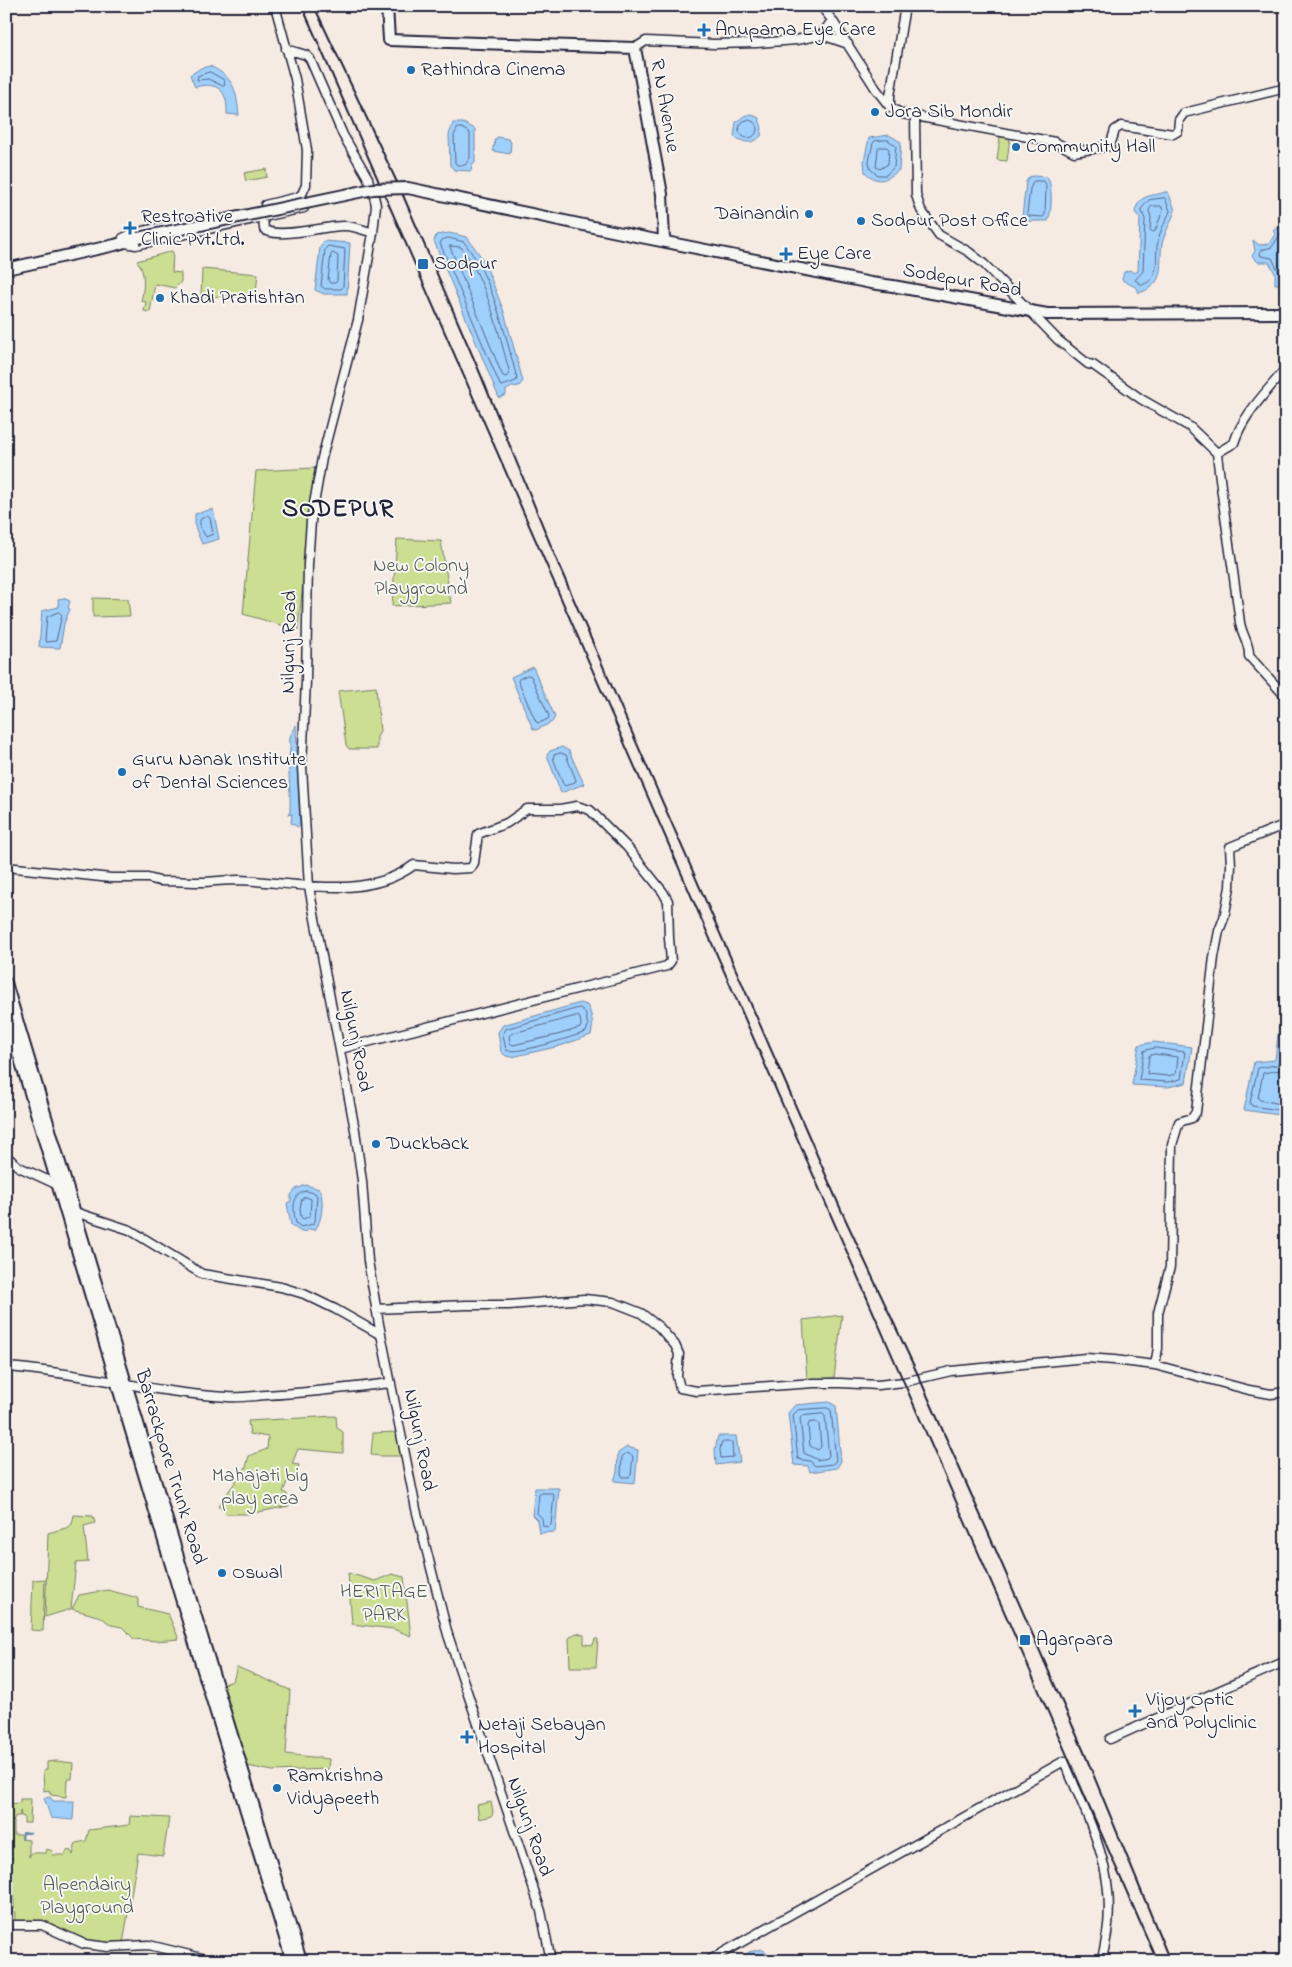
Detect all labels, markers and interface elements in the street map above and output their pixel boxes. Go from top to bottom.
place label: Anupama Eye Care [715,16,876,45]
marker: Anupama Eye Care [697,23,711,37]
place label: Rathindra Cinema [421,56,566,85]
street label: R N Avenue [642,57,686,155]
marker: Rathindra Cinema [405,64,417,76]
place label: Jora Sib Mondir [885,98,1013,127]
marker: Jora Sib Mondir [869,106,881,118]
place label: Community Hall [1026,133,1155,162]
marker: Community Hall [1010,141,1022,153]
place label: Dainandin [714,200,799,229]
place label: Restroative Clinic Pvt.Ltd. [141,203,245,255]
place label: Sodpur Post Office [871,207,1028,236]
marker: Dainandin [803,208,815,220]
marker: Sodpur Post Office [855,215,867,227]
marker: Restroative Clinic Pvt.Ltd. [123,221,137,235]
place label: Eye Care [797,240,871,269]
marker: Eye Care [779,247,793,261]
place label: Sodpur [434,250,498,279]
street label: Sodepur Road [900,256,1024,306]
marker: Sodpur [416,257,430,271]
place label: Khadi Pratishtan [170,284,305,313]
marker: Khadi Pratishtan [154,292,166,304]
district label: SODEPUR [282,492,394,528]
park label: New Colony Playground [373,552,469,605]
street label: Nilgunj Road [275,590,306,694]
place label: Guru Nanak Institute of Dental Sciences [132,746,306,798]
marker: Guru Nanak Institute of Dental Sciences [116,766,128,778]
street label: Nilgunj Road [330,988,379,1095]
place label: Duckback [385,1130,469,1159]
marker: Duckback [370,1138,382,1150]
street label: Barrackpore Trunk Road [126,1365,213,1568]
street label: Nilgunj Road [394,1387,443,1494]
park label: Mahajati big play area [212,1462,308,1514]
place label: Oswal [232,1559,283,1588]
marker: Oswal [216,1567,228,1579]
park label: HERITAGE PARK [340,1578,428,1630]
place label: Agarpara [1036,1626,1113,1656]
marker: Agarpara [1018,1633,1032,1647]
place label: Vijoy Optic and Polyclinic [1145,1686,1256,1738]
marker: Vijoy Optic and Polyclinic [1128,1704,1142,1718]
place label: Netaji Sebayan Hospital [478,1711,606,1763]
marker: Netaji Sebayan Hospital [460,1730,474,1744]
place label: Ramkrishna Vidyapeeth [286,1762,383,1814]
street label: Nilgunj Road [498,1773,560,1881]
marker: Ramkrishna Vidyapeeth [271,1782,283,1794]
park label: Alpendairy Playground [40,1871,134,1924]

